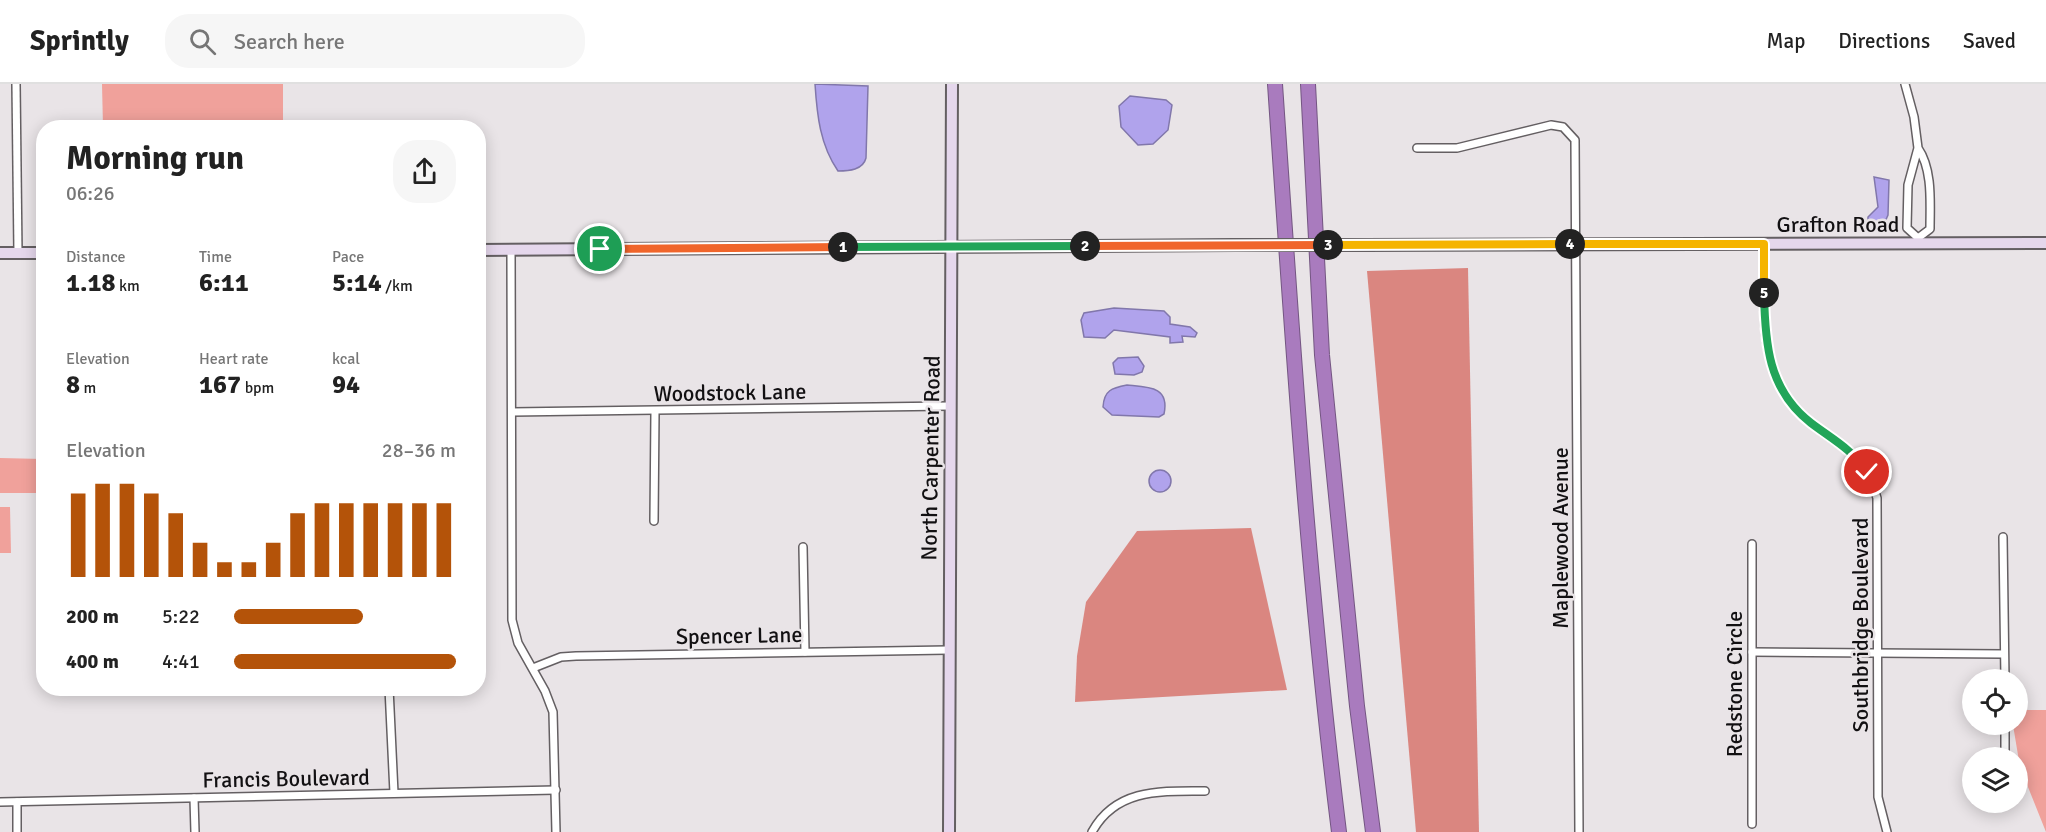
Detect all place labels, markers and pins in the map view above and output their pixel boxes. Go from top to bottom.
pin [574,223,625,274]
pin: 4 [1555,229,1585,259]
pin: 3 [1313,230,1343,260]
pin: 2 [1070,231,1100,261]
pin: 1 [828,232,858,262]
pin: 5 [1749,278,1779,308]
pin [1841,446,1892,497]

